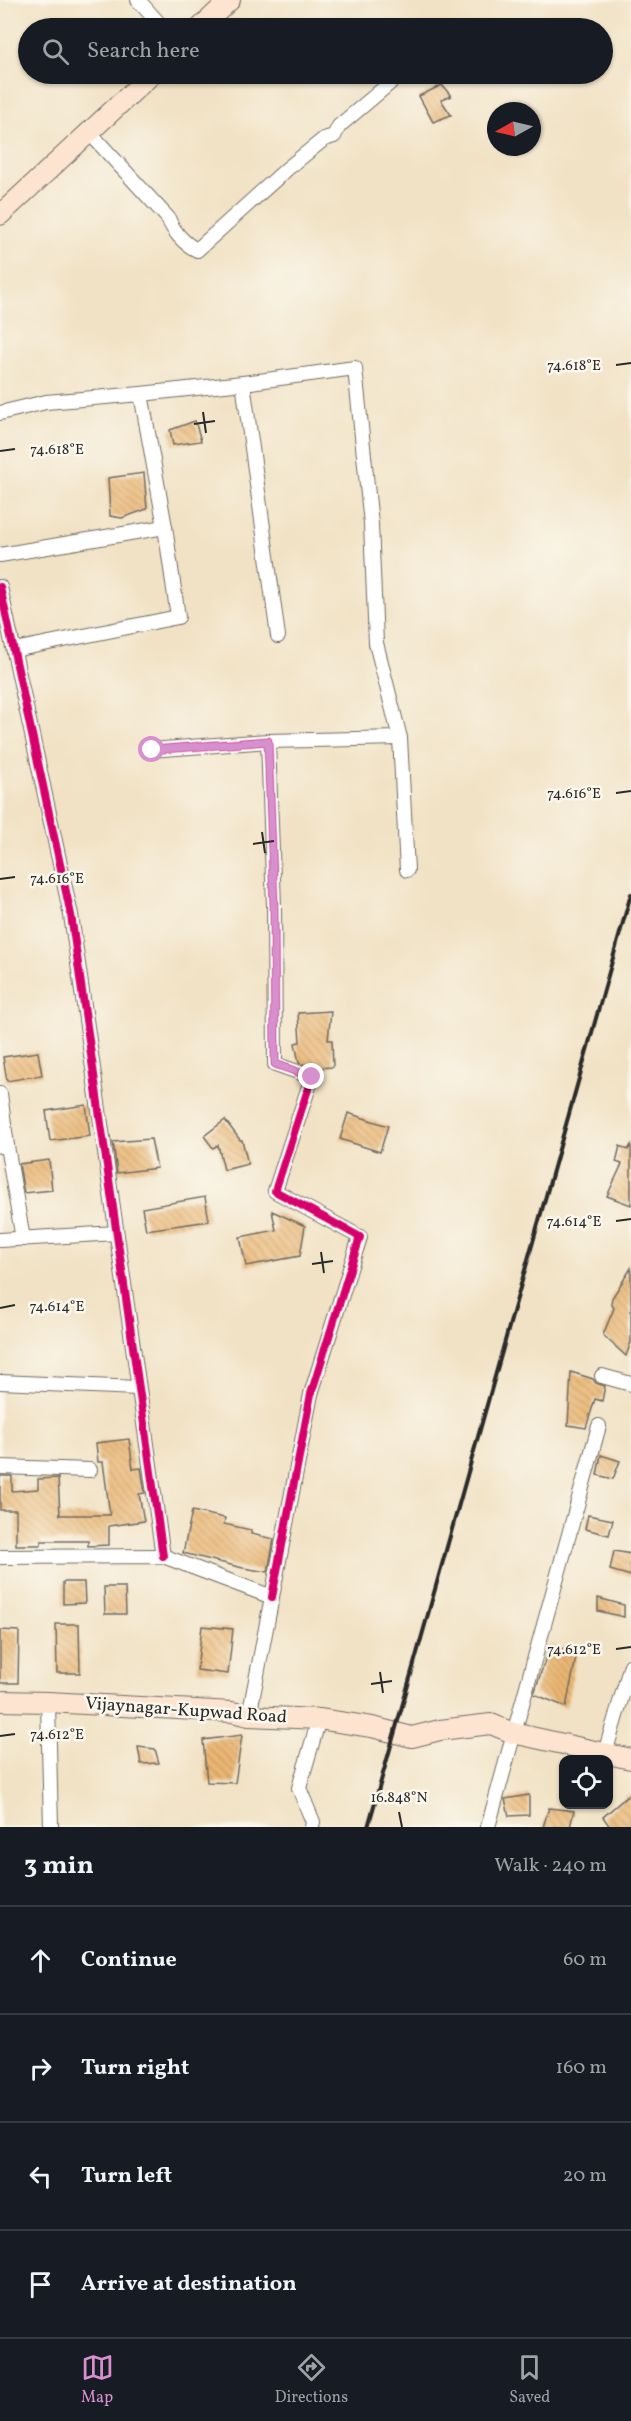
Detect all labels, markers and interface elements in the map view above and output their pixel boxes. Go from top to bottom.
search box [18,18,613,84]
icon: search [39,35,72,68]
text: Search here [87,36,200,67]
north arrow [487,102,541,156]
text: 74.618°E [547,356,601,377]
text: 74.618°E [30,440,84,461]
route start [138,736,164,762]
text: 74.616°E [547,784,601,805]
text: 74.616°E [30,869,84,890]
route end [298,1063,324,1089]
text: 74.614°E [547,1212,601,1233]
text: 74.614°E [30,1297,84,1318]
text: 74.612°E [547,1640,601,1661]
street label: Vijaynagar-Kupwad Road [84,1691,288,1731]
text: 74.612°E [30,1725,84,1746]
map controls [559,1755,613,1809]
button: locate [559,1755,613,1809]
text: 16.848°N [370,1788,428,1809]
text: 3 min [24,1848,94,1884]
text: Walk · 240 m [494,1852,607,1880]
icon: ahead [24,1944,57,1977]
text: Continue [81,1945,177,1976]
text: 60 m [563,1946,607,1974]
icon: right [24,2052,57,2085]
text: Turn right [81,2053,189,2084]
text: 160 m [555,2054,607,2082]
icon: left [24,2160,57,2193]
text: Turn left [81,2161,172,2192]
text: 20 m [563,2162,607,2190]
icon: arrive [24,2268,57,2301]
text: Arrive at destination [81,2269,297,2300]
tab: Map [81,2351,114,2409]
tab: Directions [275,2351,348,2409]
tab: Saved [509,2351,550,2409]

